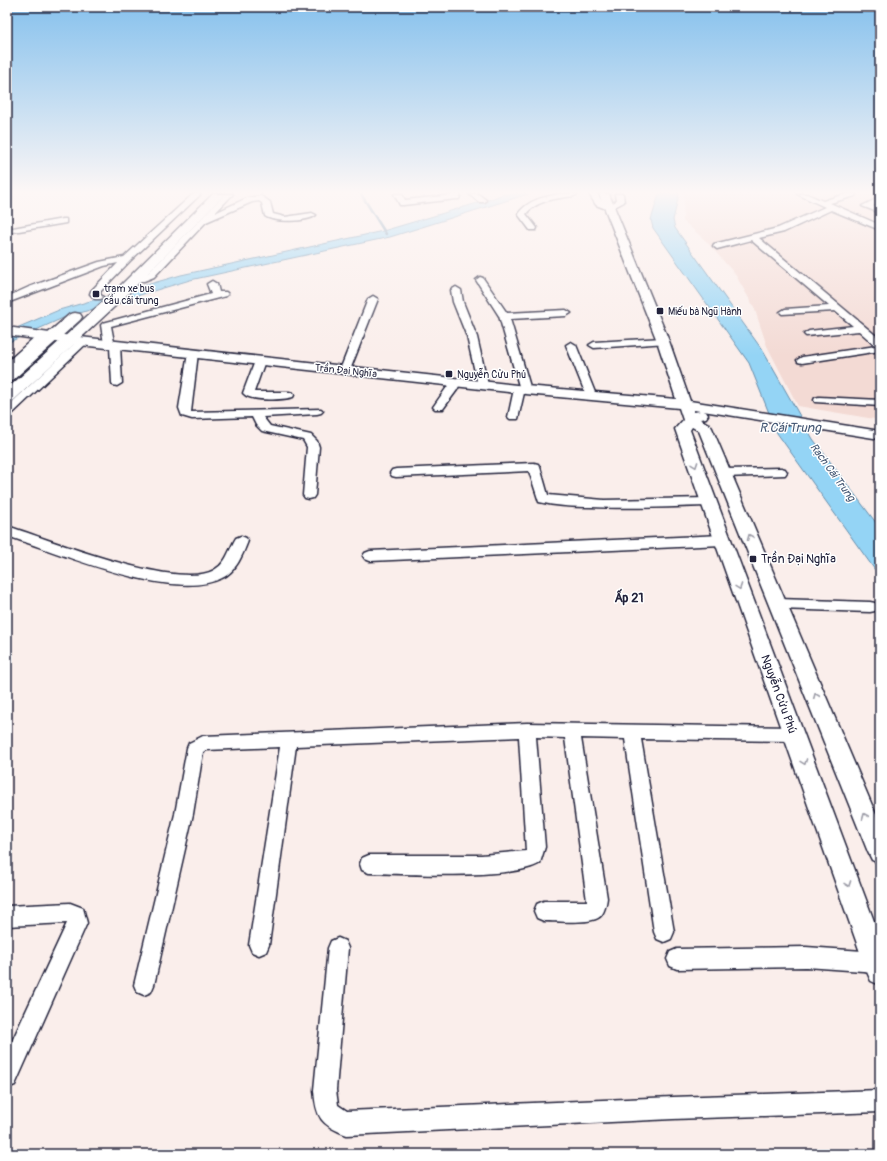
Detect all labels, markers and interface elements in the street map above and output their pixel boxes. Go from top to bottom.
place label: trạm xe bus cầu cái trung [103,283,158,307]
marker: trạm xe bus cầu cái trung [91,289,101,299]
place label: Miếu bà Ngũ Hành [668,305,742,318]
marker: Miếu bà Ngũ Hành [655,306,665,316]
street label: Trần Đại Nghĩa [314,360,378,380]
place label: Nguyễn Cửu Phú [457,367,526,381]
marker: Nguyễn Cửu Phú [444,369,454,379]
water label: R.Cái Trung [759,420,822,436]
water label: Rạch Cái Trung [807,441,859,505]
one-way arrow [690,462,699,469]
one-way arrow [747,533,755,541]
place label: Trần Đại Nghĩa [761,550,836,567]
marker: Trần Đại Nghĩa [748,554,758,564]
one-way arrow [735,584,743,591]
district label: Ấp 21 [614,588,644,606]
street label: Nguyễn Cửu Phú [757,652,801,736]
one-way arrow [812,692,820,699]
one-way arrow [799,758,807,765]
one-way arrow [862,812,870,820]
one-way arrow [844,881,852,888]

